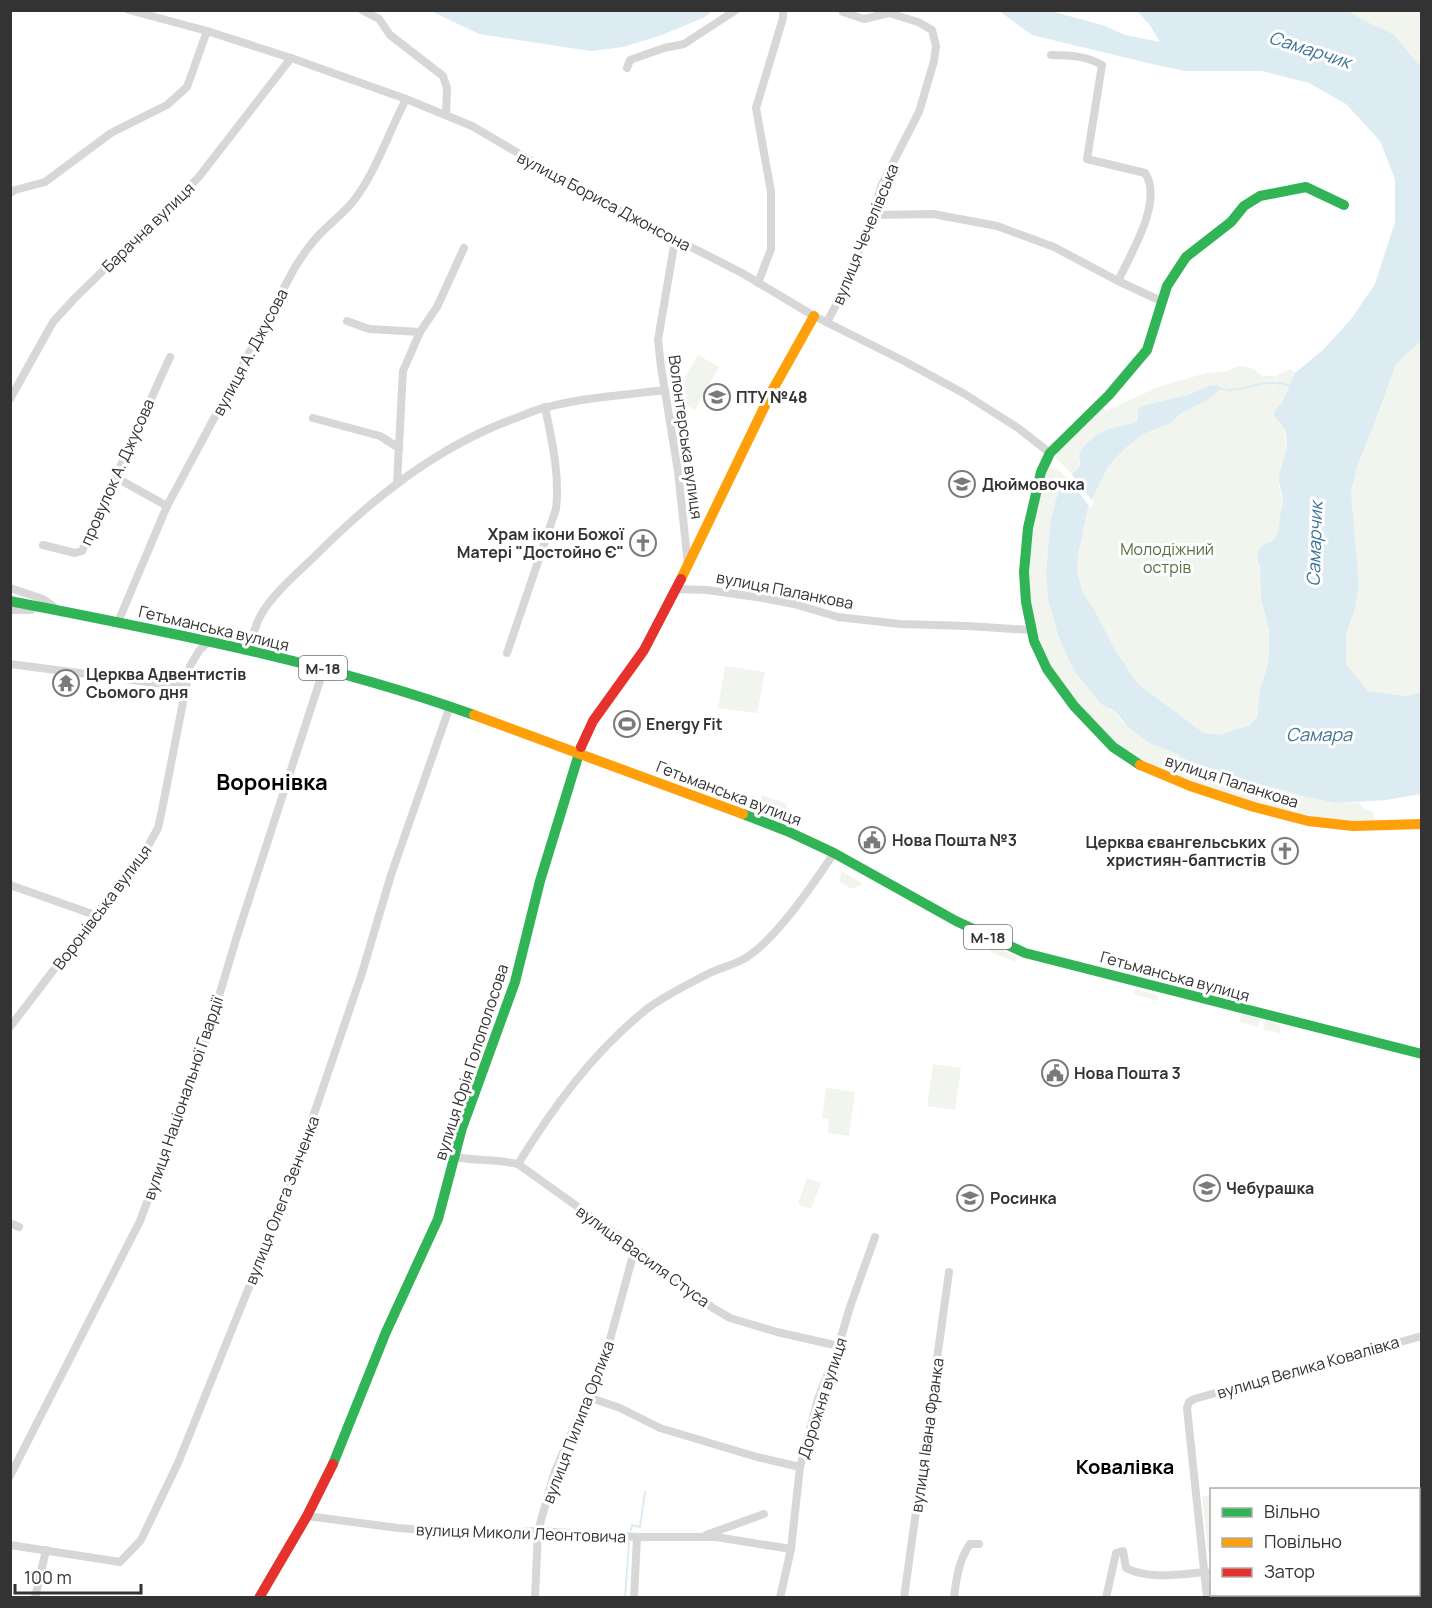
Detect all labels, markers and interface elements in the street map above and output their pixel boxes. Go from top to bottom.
water label: Самарчик [1266,24,1357,74]
street label: вулиця Бориса Джонсона [513,146,695,256]
street label: вулиця Чечелівська [827,160,903,308]
street label: Барачна вулиця [97,177,199,277]
street label: вулиця А. Джусова [207,285,293,419]
street label: Волонтерська вулиця [664,354,708,520]
school or university icon: ПТУ №48 [702,382,732,412]
place label: ПТУ №48 [736,386,808,408]
street label: провулок А. Джусова [75,395,159,549]
school or university icon: Дюймовочка [947,469,977,499]
place label: Дюймовочка [982,473,1085,495]
water label: Самарчик [1301,498,1328,587]
place label: Храм ікони Божої Матері "Достойно Є" [457,523,625,563]
church icon: Храм ікони Божої Матері "Достойно Є" [628,528,658,558]
park label: Молодіжний острів [1120,538,1214,578]
street label: вулиця Паланкова [715,566,855,614]
street label: Гетьманська вулиця [137,600,291,656]
road number: М-18 [299,656,347,680]
place label: Церква Адвентистів Сьомого дня [86,663,246,703]
temple icon: Церква Адвентистів Сьомого дня [51,668,81,698]
sports icon: Energy Fit [612,709,642,739]
place label: Energy Fit [646,713,723,735]
water label: Самара [1286,722,1353,746]
street label: вулиця Паланкова [1162,749,1302,813]
street label: Гетьманська вулиця [653,755,805,831]
district label: Воронівка [216,767,328,797]
public building icon: Нова Пошта №3 [857,825,887,855]
place label: Нова Пошта №3 [892,829,1017,851]
place label: Церква євангельських християн-баптистів [1086,831,1266,871]
church icon: Церква євангельських християн-баптистів [1270,836,1300,866]
street label: Воронівська вулиця [48,840,156,974]
road number: М-18 [964,925,1012,949]
street label: Гетьманська вулиця [1098,945,1252,1007]
street label: вулиця Юрія Голополосова [429,961,513,1163]
street label: вулиця Національної Гвардії [138,992,229,1203]
public building icon: Нова Пошта 3 [1040,1058,1070,1088]
place label: Нова Пошта 3 [1074,1062,1181,1084]
street label: вулиця Олега Зенченка [240,1113,324,1287]
school or university icon: Чебурашка [1192,1173,1222,1203]
place label: Чебурашка [1226,1177,1314,1199]
school or university icon: Росинка [955,1183,985,1213]
place label: Росинка [990,1187,1057,1209]
street label: вулиця Василя Стуса [572,1200,714,1312]
street label: вулиця Велика Ковалівка [1214,1330,1402,1404]
street label: Дорожня вулиця [792,1334,852,1462]
street label: вулиця Пилипа Орлика [537,1337,619,1507]
street label: вулиця Івана Франка [905,1356,949,1514]
district label: Ковалівка [1076,1453,1174,1480]
legend [1210,1488,1420,1596]
text: Вільно [1264,1499,1320,1523]
street label: вулиця Миколи Леонтовича [416,1518,626,1548]
text: Повільно [1264,1529,1342,1553]
scale bar [15,1557,141,1595]
text: Затор [1264,1559,1315,1583]
text: 100 m [24,1565,72,1589]

